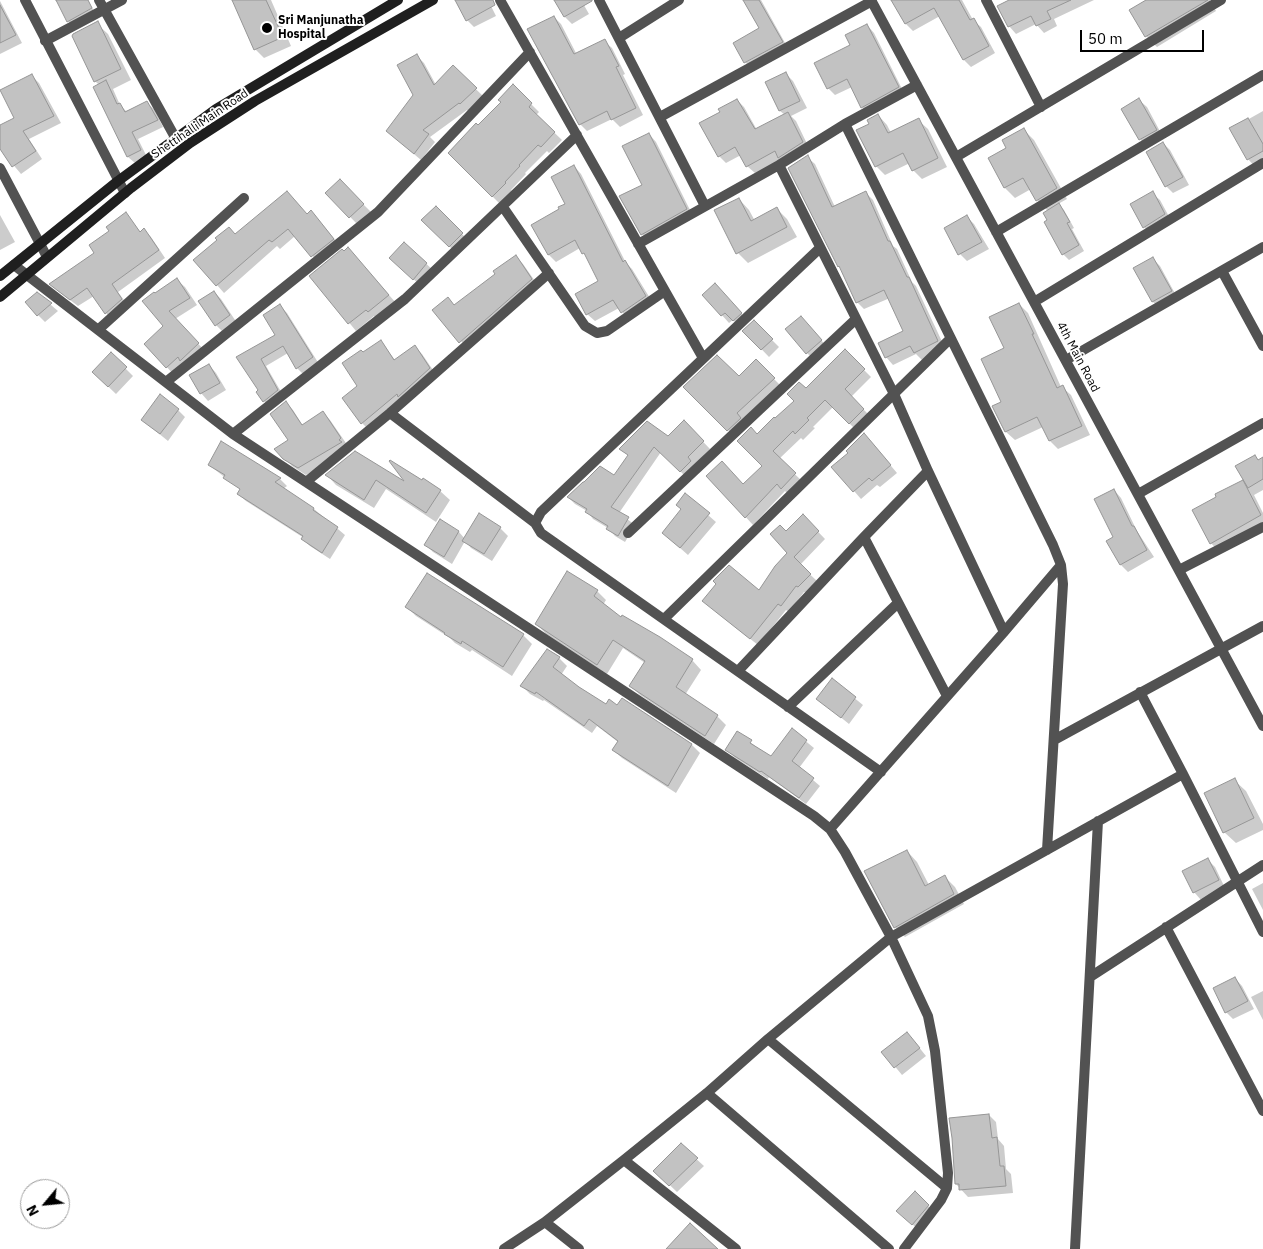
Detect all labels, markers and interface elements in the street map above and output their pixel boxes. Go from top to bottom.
place label: Sri Manjunatha Hospital [278,14,363,42]
scale bar [1083,20,1207,52]
marker: Sri Manjunatha Hospital [260,21,274,35]
text: 50 m [1088,29,1123,48]
street label: Shettihalli Main Road [149,86,251,162]
street label: 4th Main Road [1053,319,1103,395]
north arrow [20,1179,70,1229]
text: N [22,1202,43,1219]

